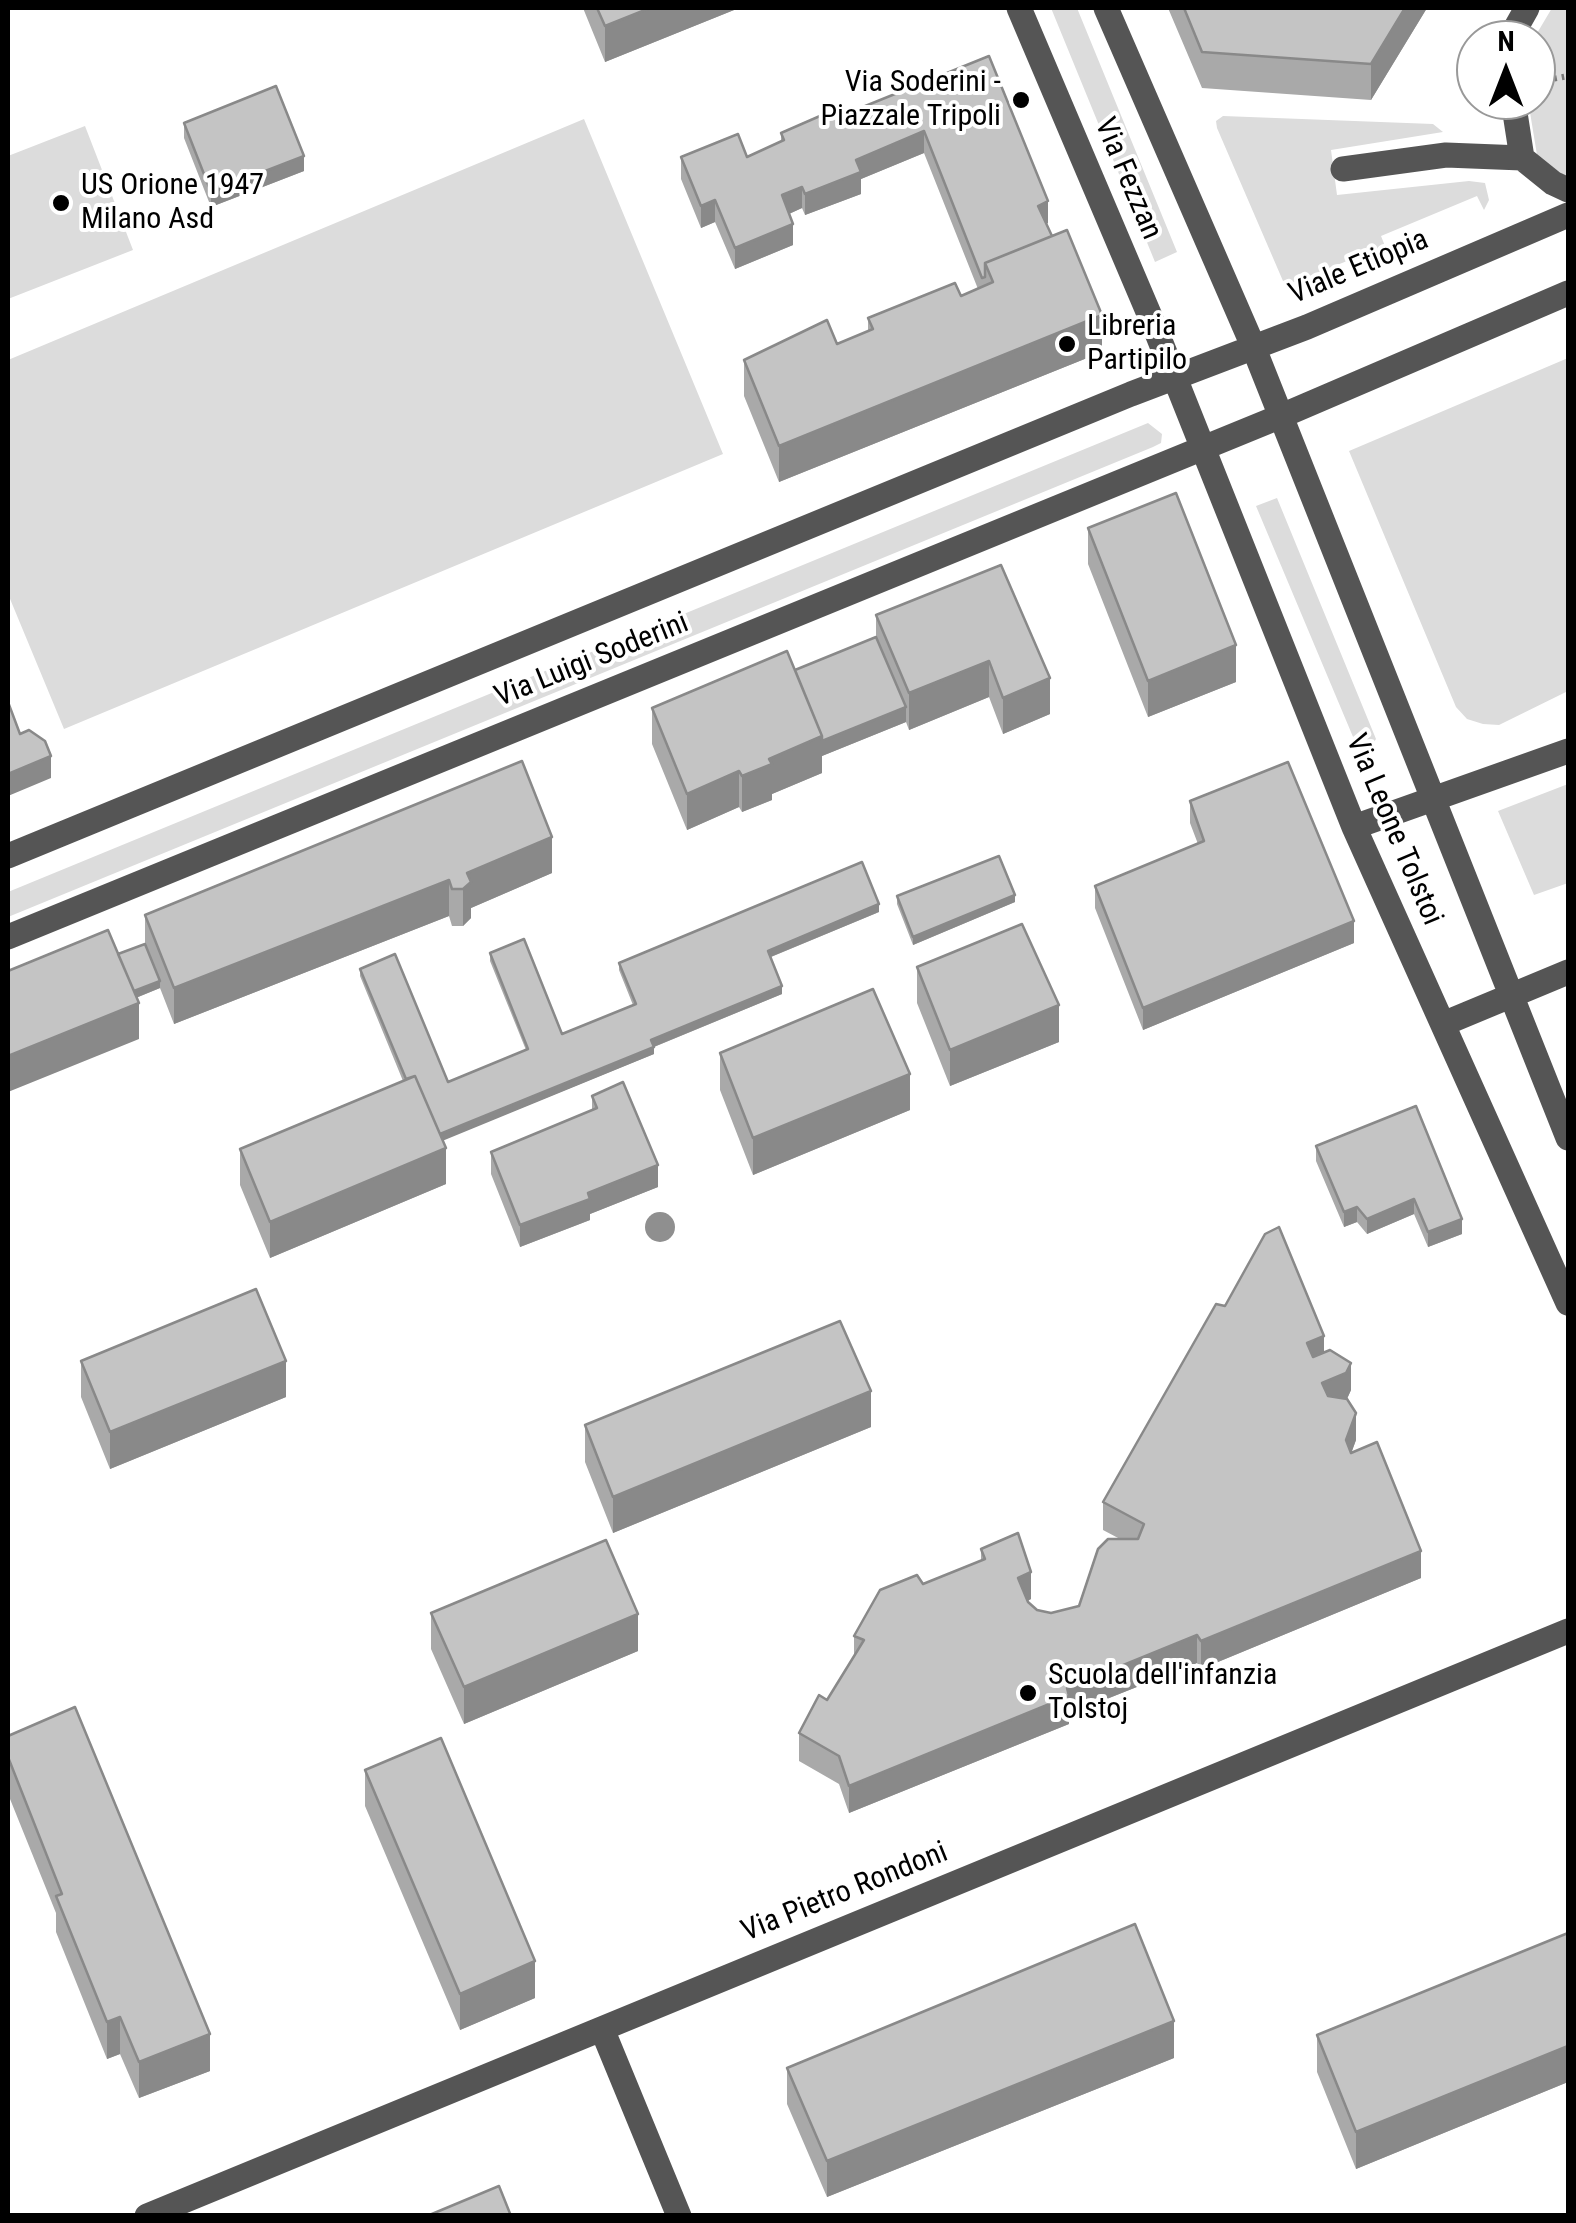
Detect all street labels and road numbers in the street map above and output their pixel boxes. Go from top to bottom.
street label: Via Fezzan [1085,113,1169,245]
street label: Viale Etiopia [1284,223,1434,313]
street label: Via Luigi Soderini [490,606,694,716]
street label: Via Leone Tolstoi [1337,729,1449,931]
street label: Via Pietro Rondoni [737,1835,953,1951]

